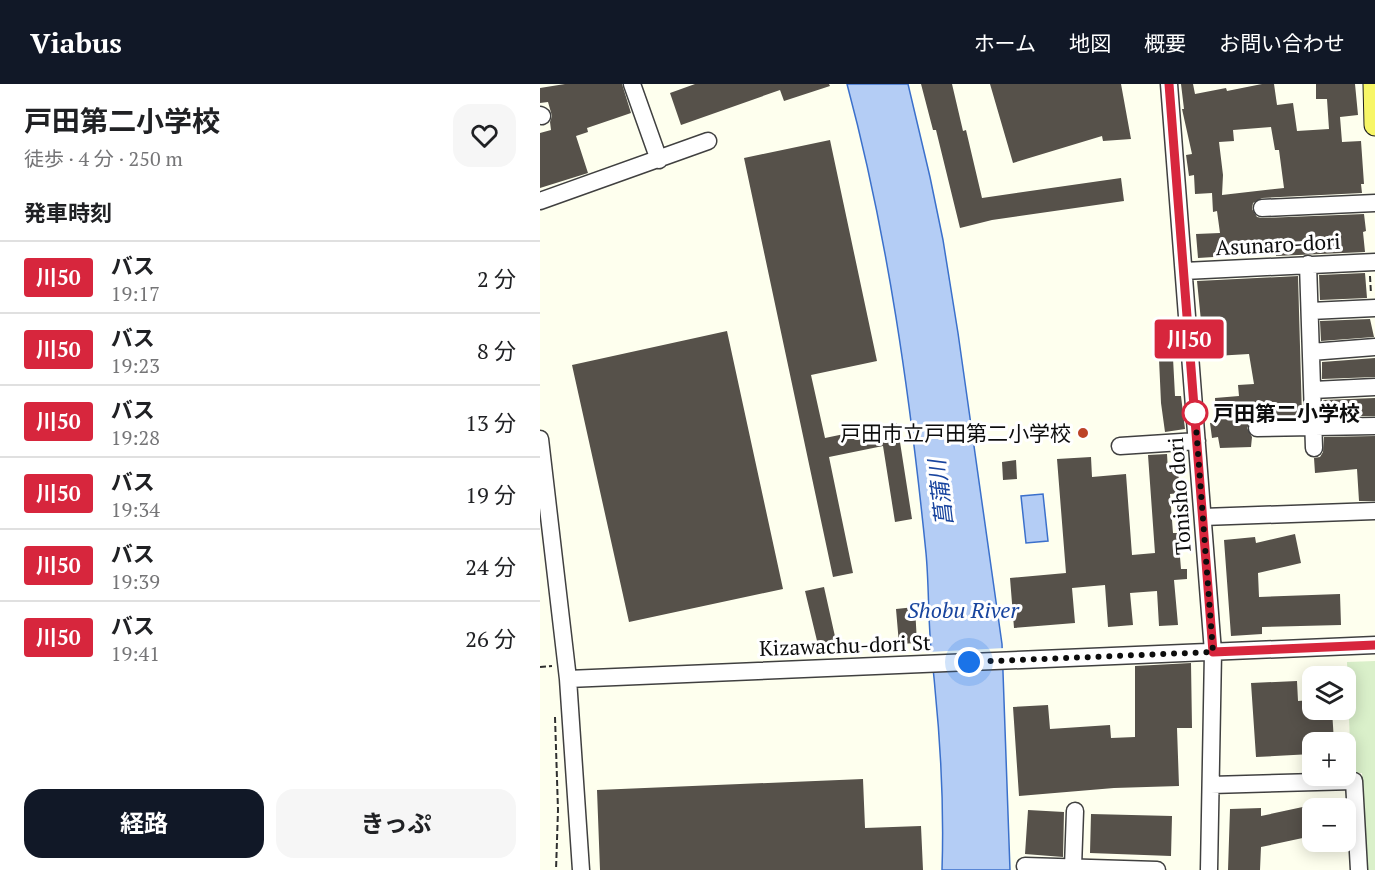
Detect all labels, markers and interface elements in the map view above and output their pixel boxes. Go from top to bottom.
text: Viabus [30,24,122,61]
text: ホーム [974,29,1036,57]
text: 地図 [1069,29,1111,57]
text: 概要 [1144,29,1186,57]
text: お問い合わせ [1219,29,1345,57]
text: 戸田第二小学校 [24,102,220,139]
button: heart [453,104,516,167]
text: 徒歩 · 4 分 · 250 m [24,145,183,172]
text: 発車時刻 [24,198,112,227]
street label: Asunaro-dori [1215,227,1341,261]
text: バス [111,251,155,280]
text: 川50 [36,263,81,291]
text: 2 分 [477,264,516,293]
text: 19:17 [111,280,160,307]
line badge: 川50 [1154,320,1224,358]
text: バス [111,323,155,352]
text: 川50 [1167,325,1211,353]
text: 川50 [36,335,81,363]
text: 8 分 [477,336,516,365]
text: 19:23 [111,352,160,379]
text: バス [111,395,155,424]
place label: 戸田第二小学校 [1213,399,1360,427]
marker: 戸田第二小学校 [1182,400,1208,426]
text: 川50 [36,407,81,435]
text: 13 分 [465,408,516,437]
place label: 戸田市立戸田第二小学校 [840,419,1071,447]
text: 19:28 [111,424,160,451]
marker: 戸田市立戸田第二小学校 [1076,426,1090,440]
street label: Tonisho dori [1161,436,1197,556]
water label: 菖蒲川 [921,457,958,528]
text: バス [111,467,155,496]
text: 川50 [36,479,81,507]
text: 19 分 [465,480,516,509]
text: 19:34 [111,496,160,523]
text: バス [111,539,155,568]
text: 川50 [36,551,81,579]
text: 24 分 [465,552,516,581]
text: 19:39 [111,568,160,595]
water label: Shobu River [907,595,1020,624]
text: バス [111,611,155,640]
text: 川50 [36,623,81,651]
text: 26 分 [465,624,516,653]
street label: Kizawachu-dori St [759,628,931,662]
text: 19:41 [111,640,160,667]
your location [954,647,984,677]
map controls [1302,666,1356,852]
button: layers [1302,666,1356,720]
button: + [1302,732,1356,786]
button: 経路 [24,789,264,858]
button: きっぷ [276,789,516,858]
button: − [1302,798,1356,852]

